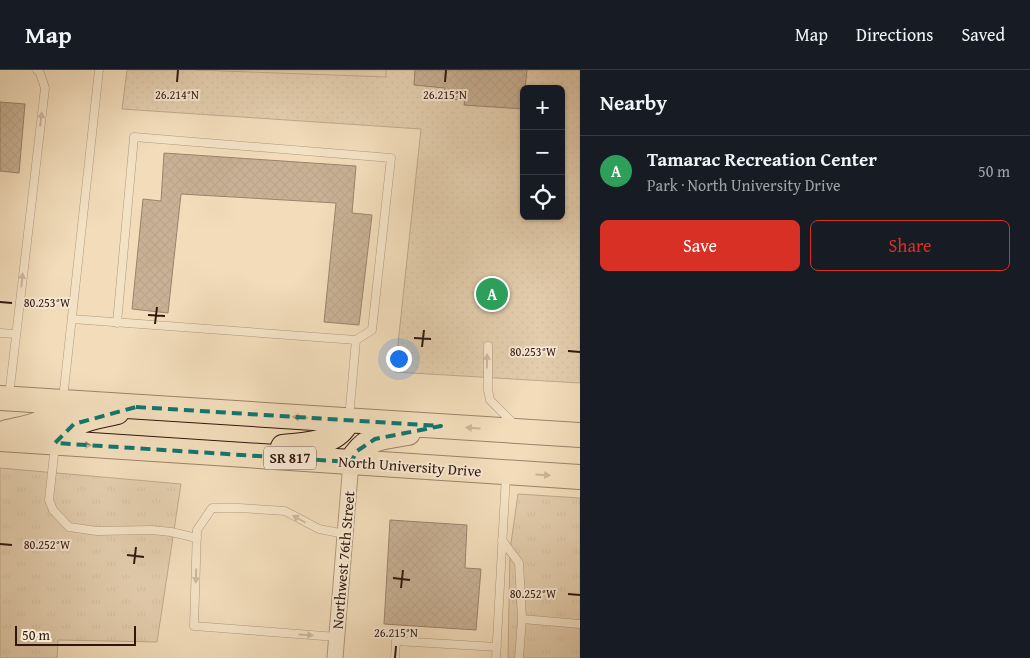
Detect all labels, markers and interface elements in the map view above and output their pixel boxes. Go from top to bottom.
text: Map [25,17,72,52]
text: Map [795,21,828,48]
text: Directions [856,21,933,48]
text: Saved [961,21,1005,48]
map controls [520,85,565,220]
button: + [520,85,565,130]
text: 26.214°N [155,86,199,103]
text: 26.215°N [423,86,467,103]
text: Nearby [600,87,667,118]
one-way arrow [37,111,45,127]
button: − [520,130,565,175]
text: Tamarac Recreation Center [647,145,877,173]
text: A [611,159,621,183]
text: 50 m [978,159,1010,183]
text: Park · North University Drive [647,173,841,197]
button: locate [520,175,565,220]
button: Save [600,220,800,271]
button: Share [810,220,1010,271]
one-way arrow [18,272,26,288]
pin: A [476,275,508,313]
text: 80.253°W [24,294,71,311]
text: 80.253°W [510,343,557,360]
your location [386,346,412,372]
one-way arrow [484,353,492,369]
one-way arrow [292,413,308,421]
one-way arrow [465,424,481,432]
one-way arrow [76,441,92,449]
road number: SR 817 [264,446,316,469]
street label: North University Drive [338,451,482,481]
one-way arrow [535,471,551,479]
street label: Northwest 76th Street [326,489,360,630]
one-way arrow [293,514,306,523]
text: 80.252°W [24,536,71,553]
one-way arrow [191,569,199,585]
text: 80.252°W [510,585,557,602]
scale bar [15,623,136,646]
text: 26.215°N [374,624,418,641]
text: 50 m [22,625,50,645]
one-way arrow [299,631,315,639]

